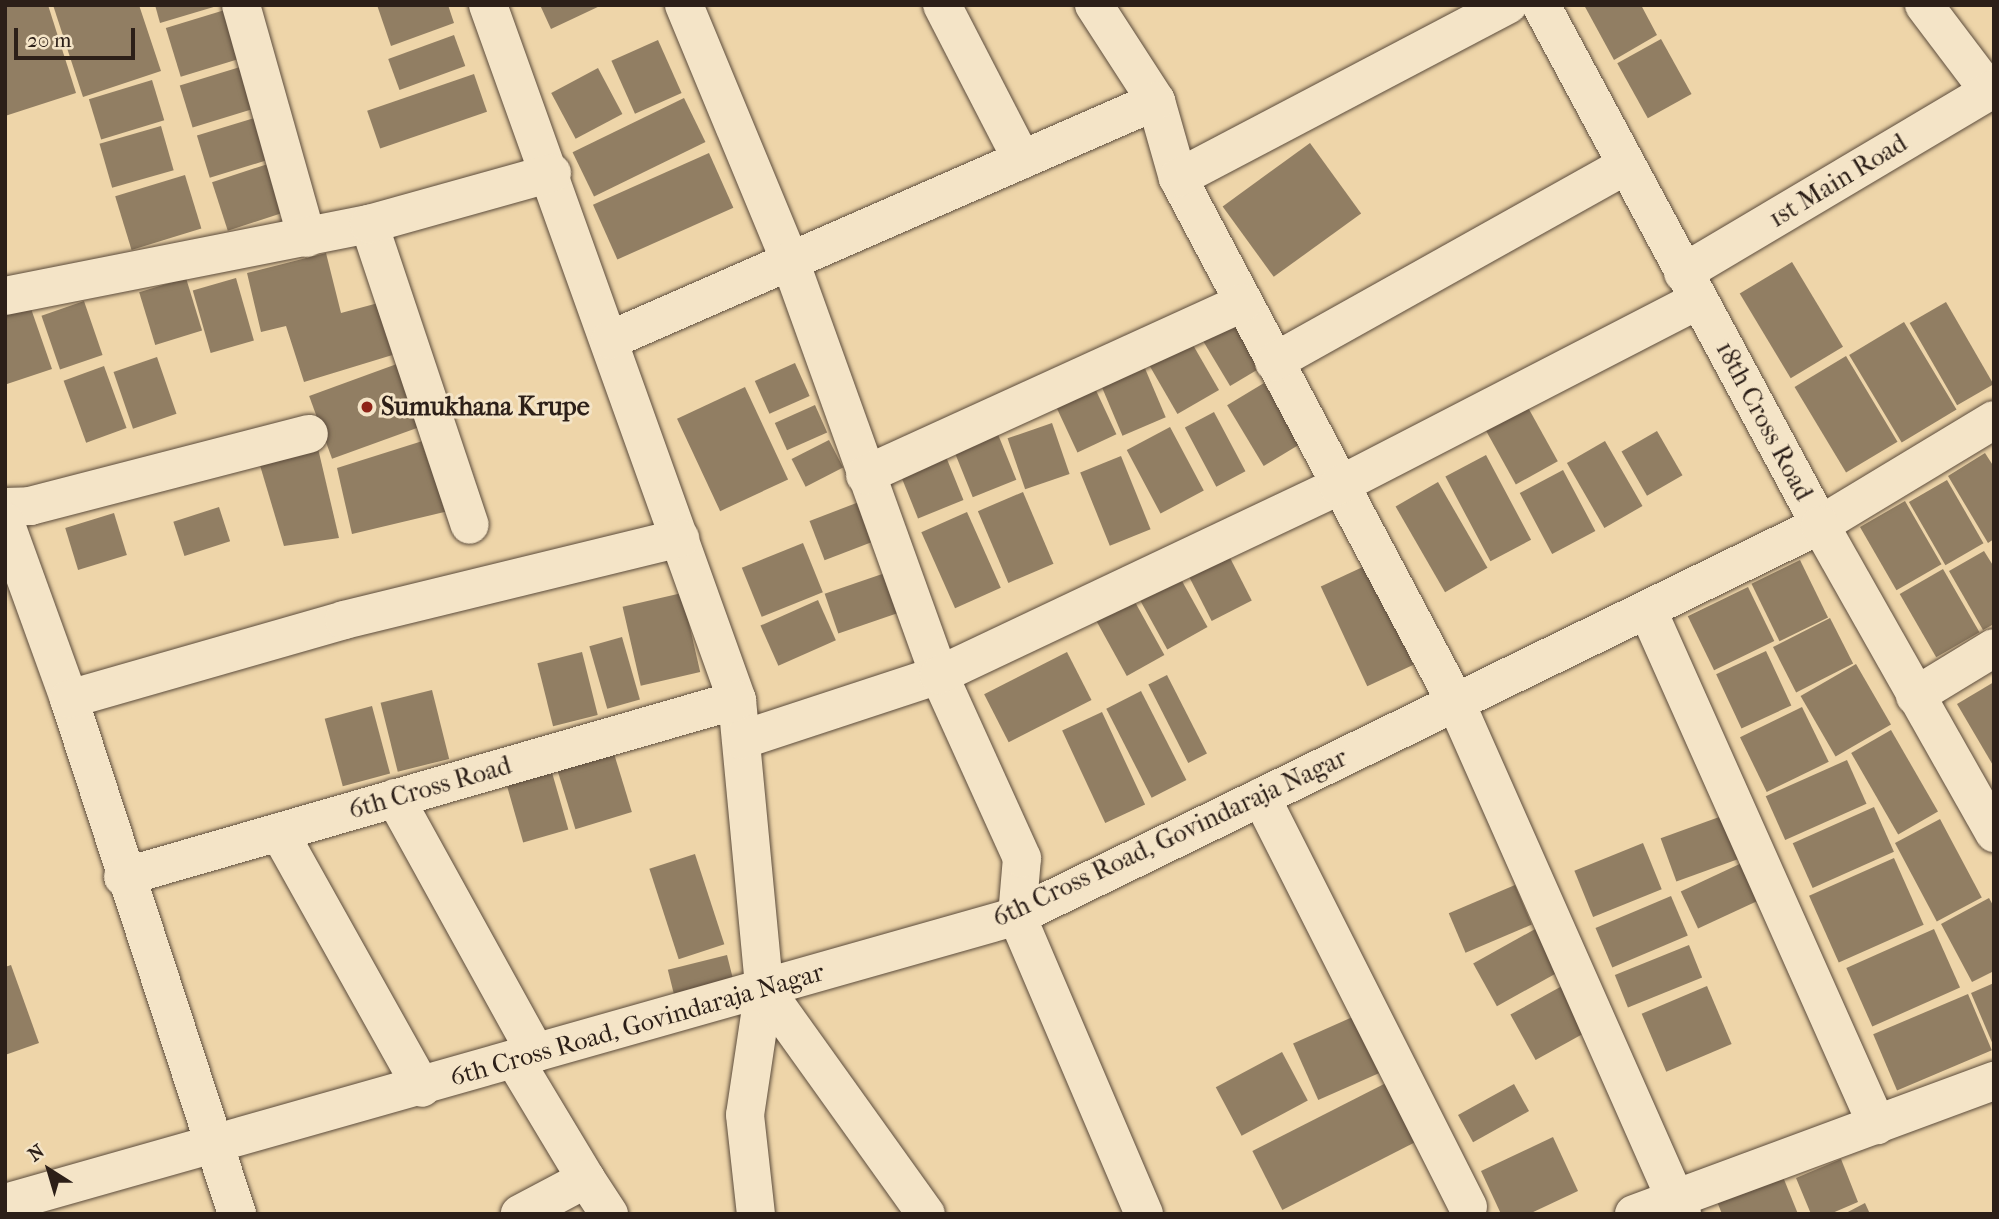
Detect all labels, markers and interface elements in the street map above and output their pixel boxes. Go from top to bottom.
scale bar [18,14,138,58]
text: 20 m [27,28,71,52]
street label: 1st Main Road [1763,128,1913,234]
street label: 18th Cross Road [1709,336,1819,506]
place label: Sumukhana Krupe [381,391,590,423]
marker: Sumukhana Krupe [359,399,375,415]
street label: 6th Cross Road, Govindaraja Nagar [988,742,1352,934]
street label: 6th Cross Road [345,750,515,826]
street label: 6th Cross Road, Govindaraja Nagar [446,957,828,1093]
north arrow [14,1135,84,1205]
text: N [24,1140,49,1166]

